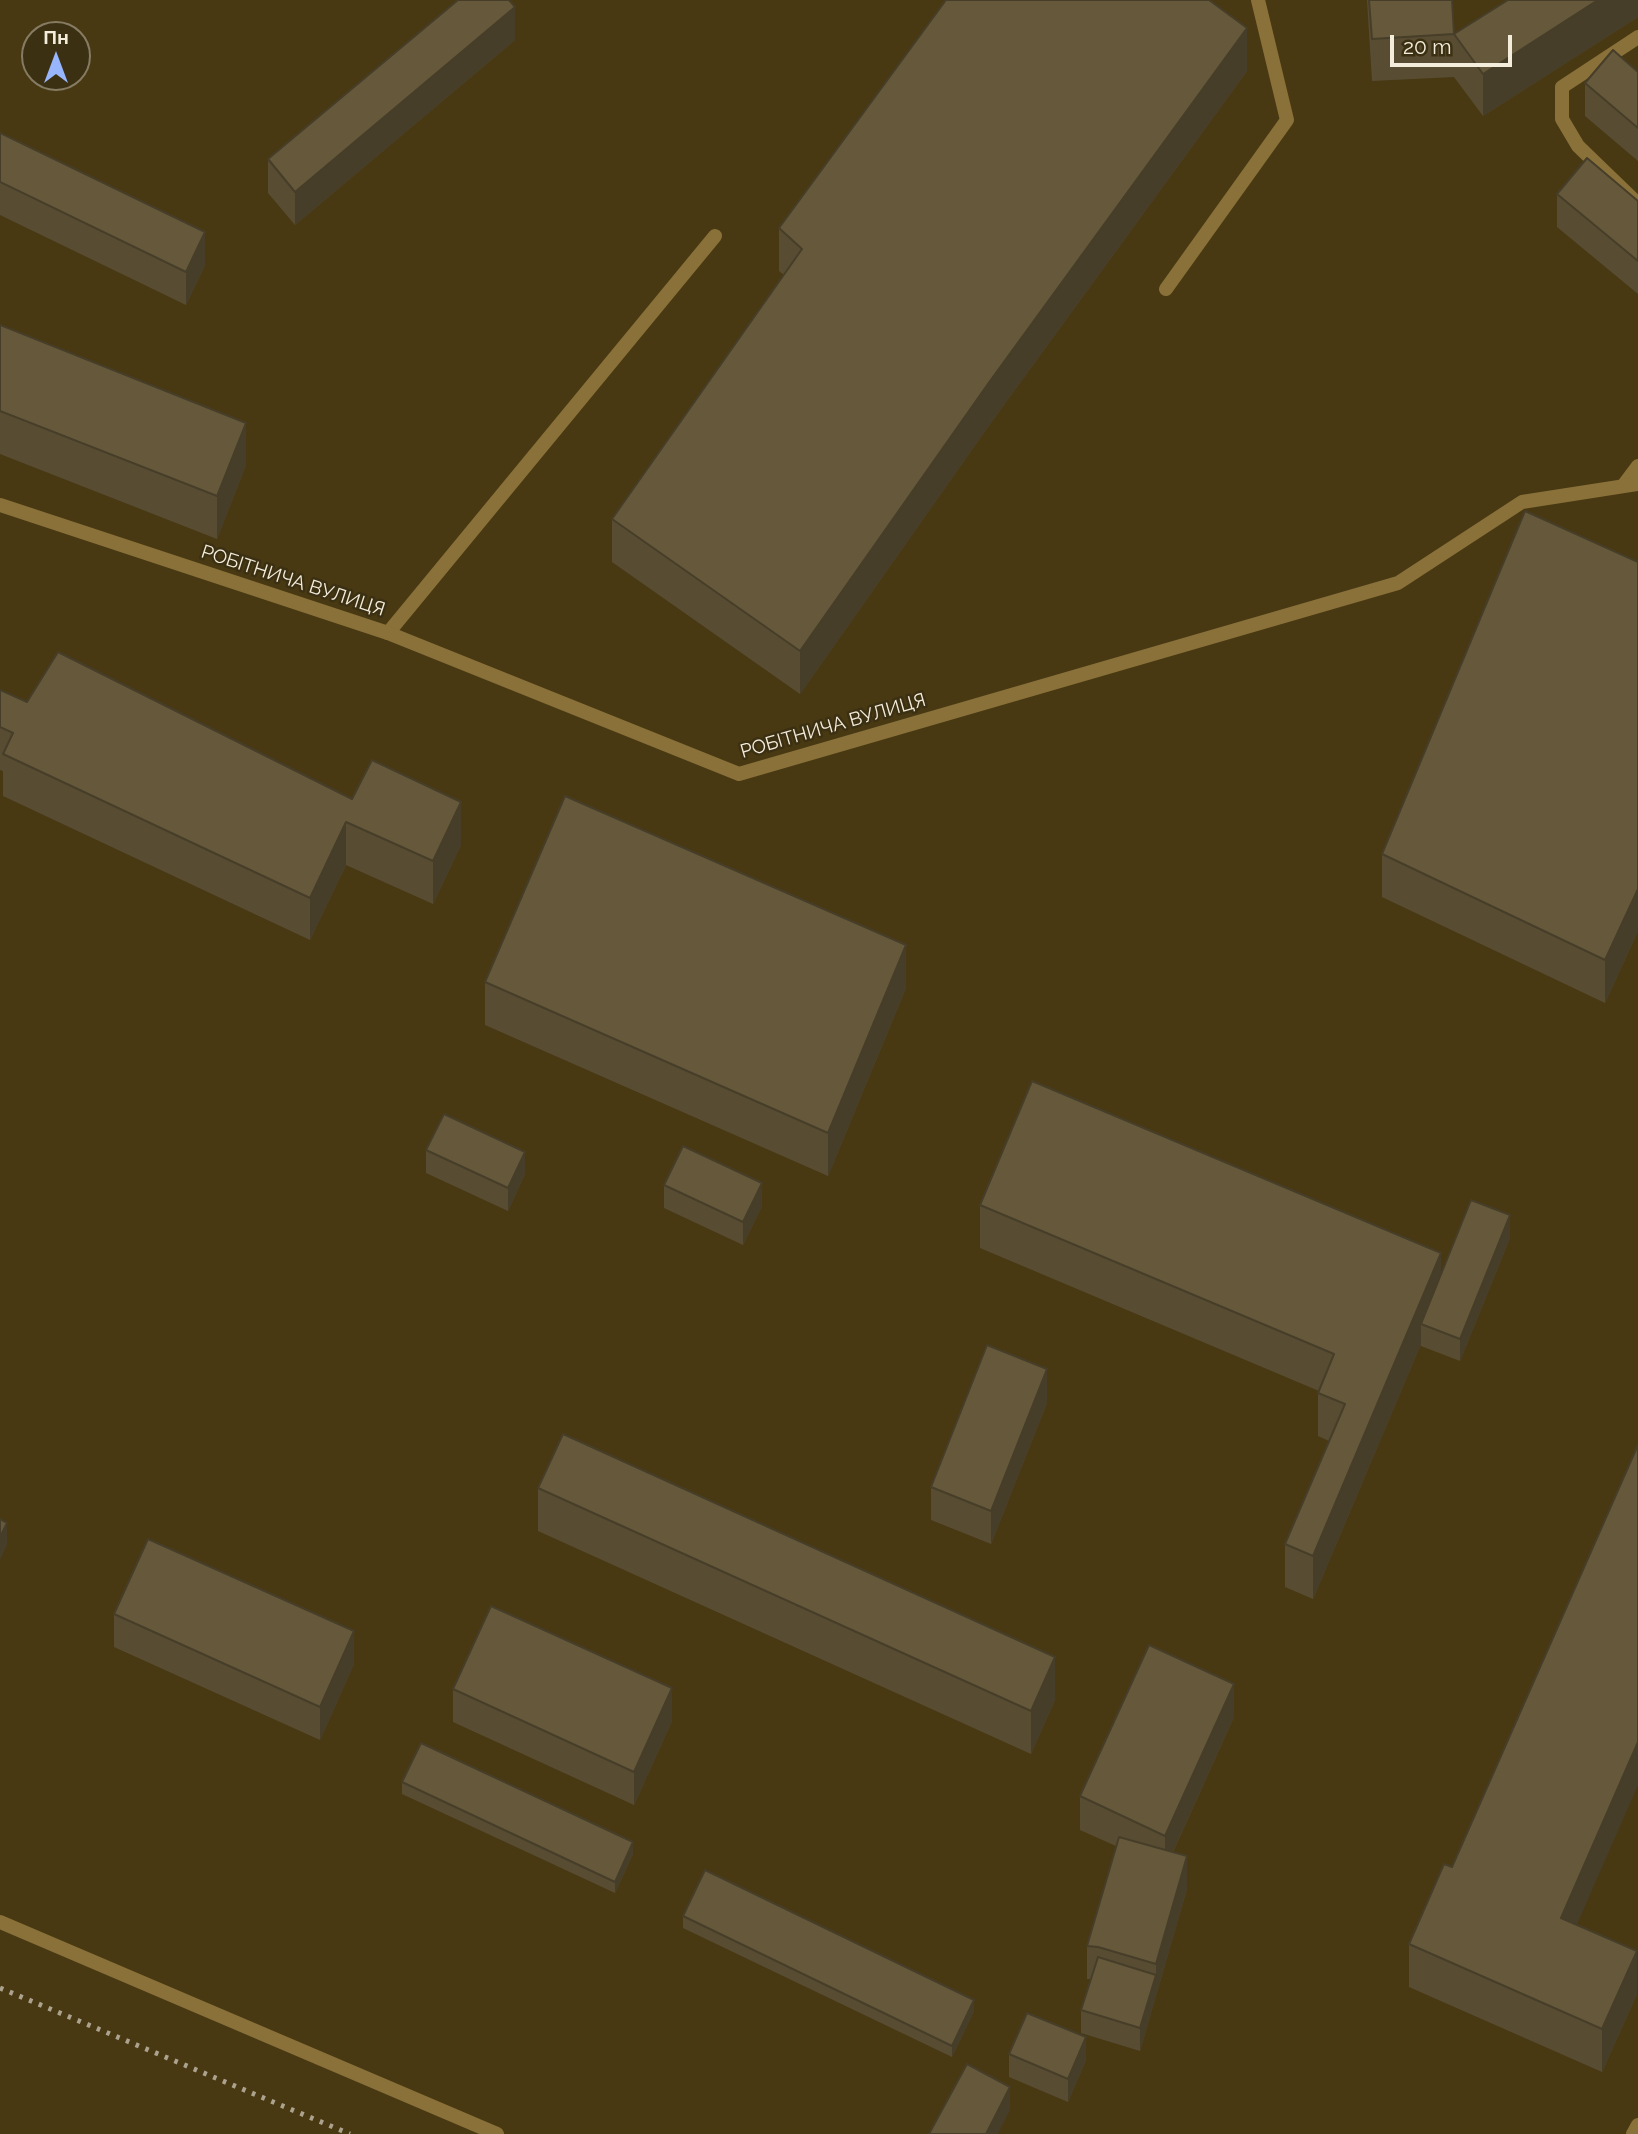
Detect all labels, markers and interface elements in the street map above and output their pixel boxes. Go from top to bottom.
north arrow [21,21,91,91]
scale bar [1393,21,1516,65]
text: Пн [43,26,69,48]
text: 20 m [1403,34,1451,59]
street label: РОБІТНИЧА ВУЛИЦЯ [198,541,388,621]
street label: РОБІТНИЧА ВУЛИЦЯ [738,689,928,763]

